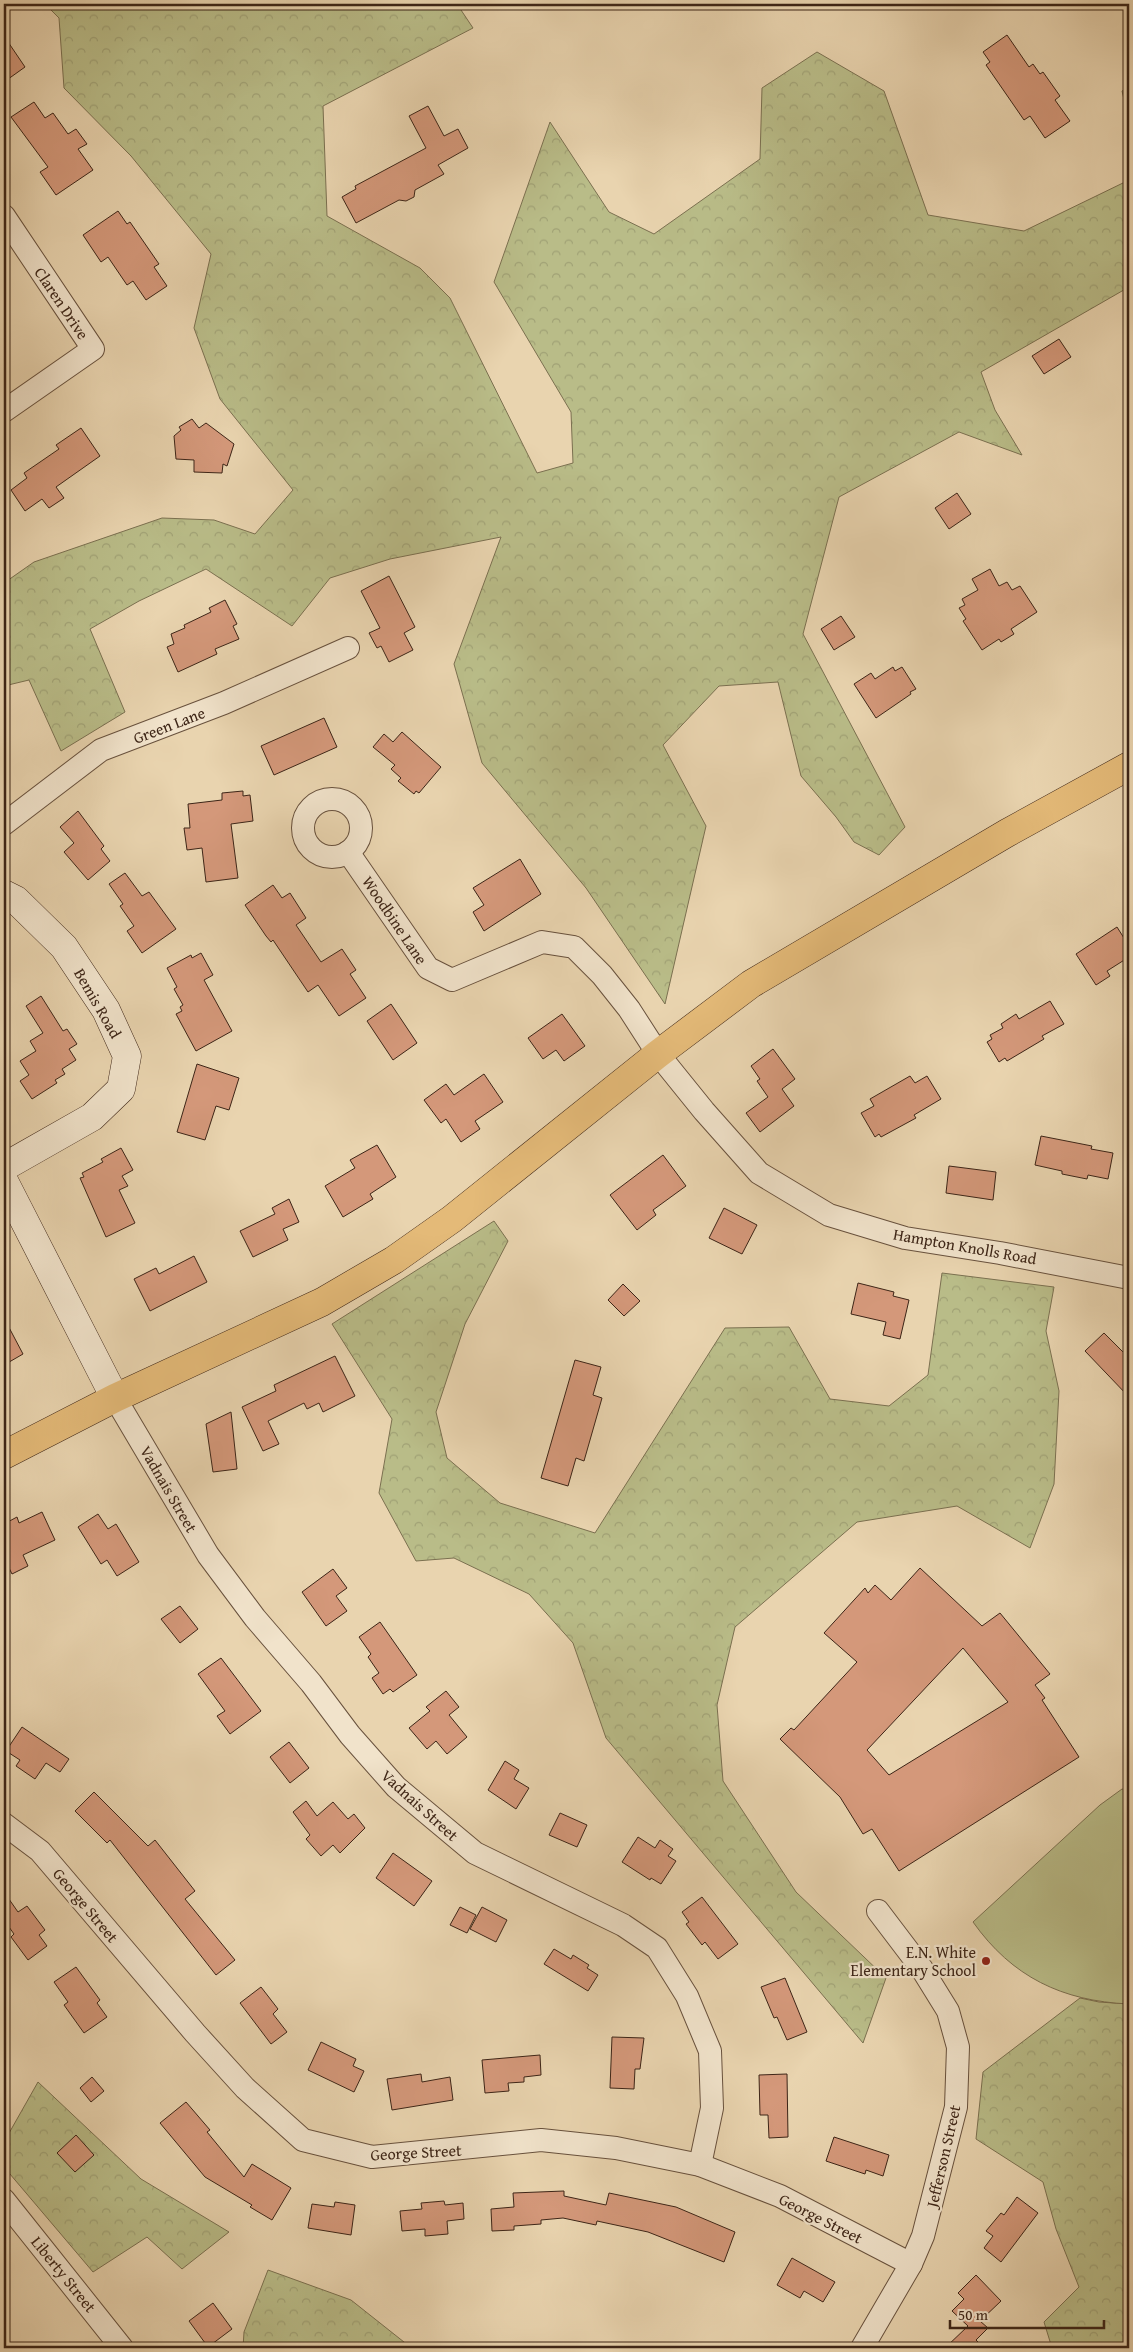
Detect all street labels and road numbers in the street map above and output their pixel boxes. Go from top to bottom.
street label: Claren Drive [29,262,95,344]
street label: Green Lane [130,700,208,750]
street label: Woodbine Lane [356,871,434,969]
street label: Bemis Road [68,963,128,1043]
street label: Hampton Knolls Road [891,1222,1039,1271]
street label: Vadnais Street [134,1441,204,1537]
street label: Vadnais Street [376,1764,464,1847]
street label: George Street [48,1862,125,1948]
street label: Jefferson Street [919,2102,967,2212]
street label: George Street [370,2138,462,2166]
street label: George Street [775,2187,867,2250]
street label: Liberty Street [26,2231,103,2318]

